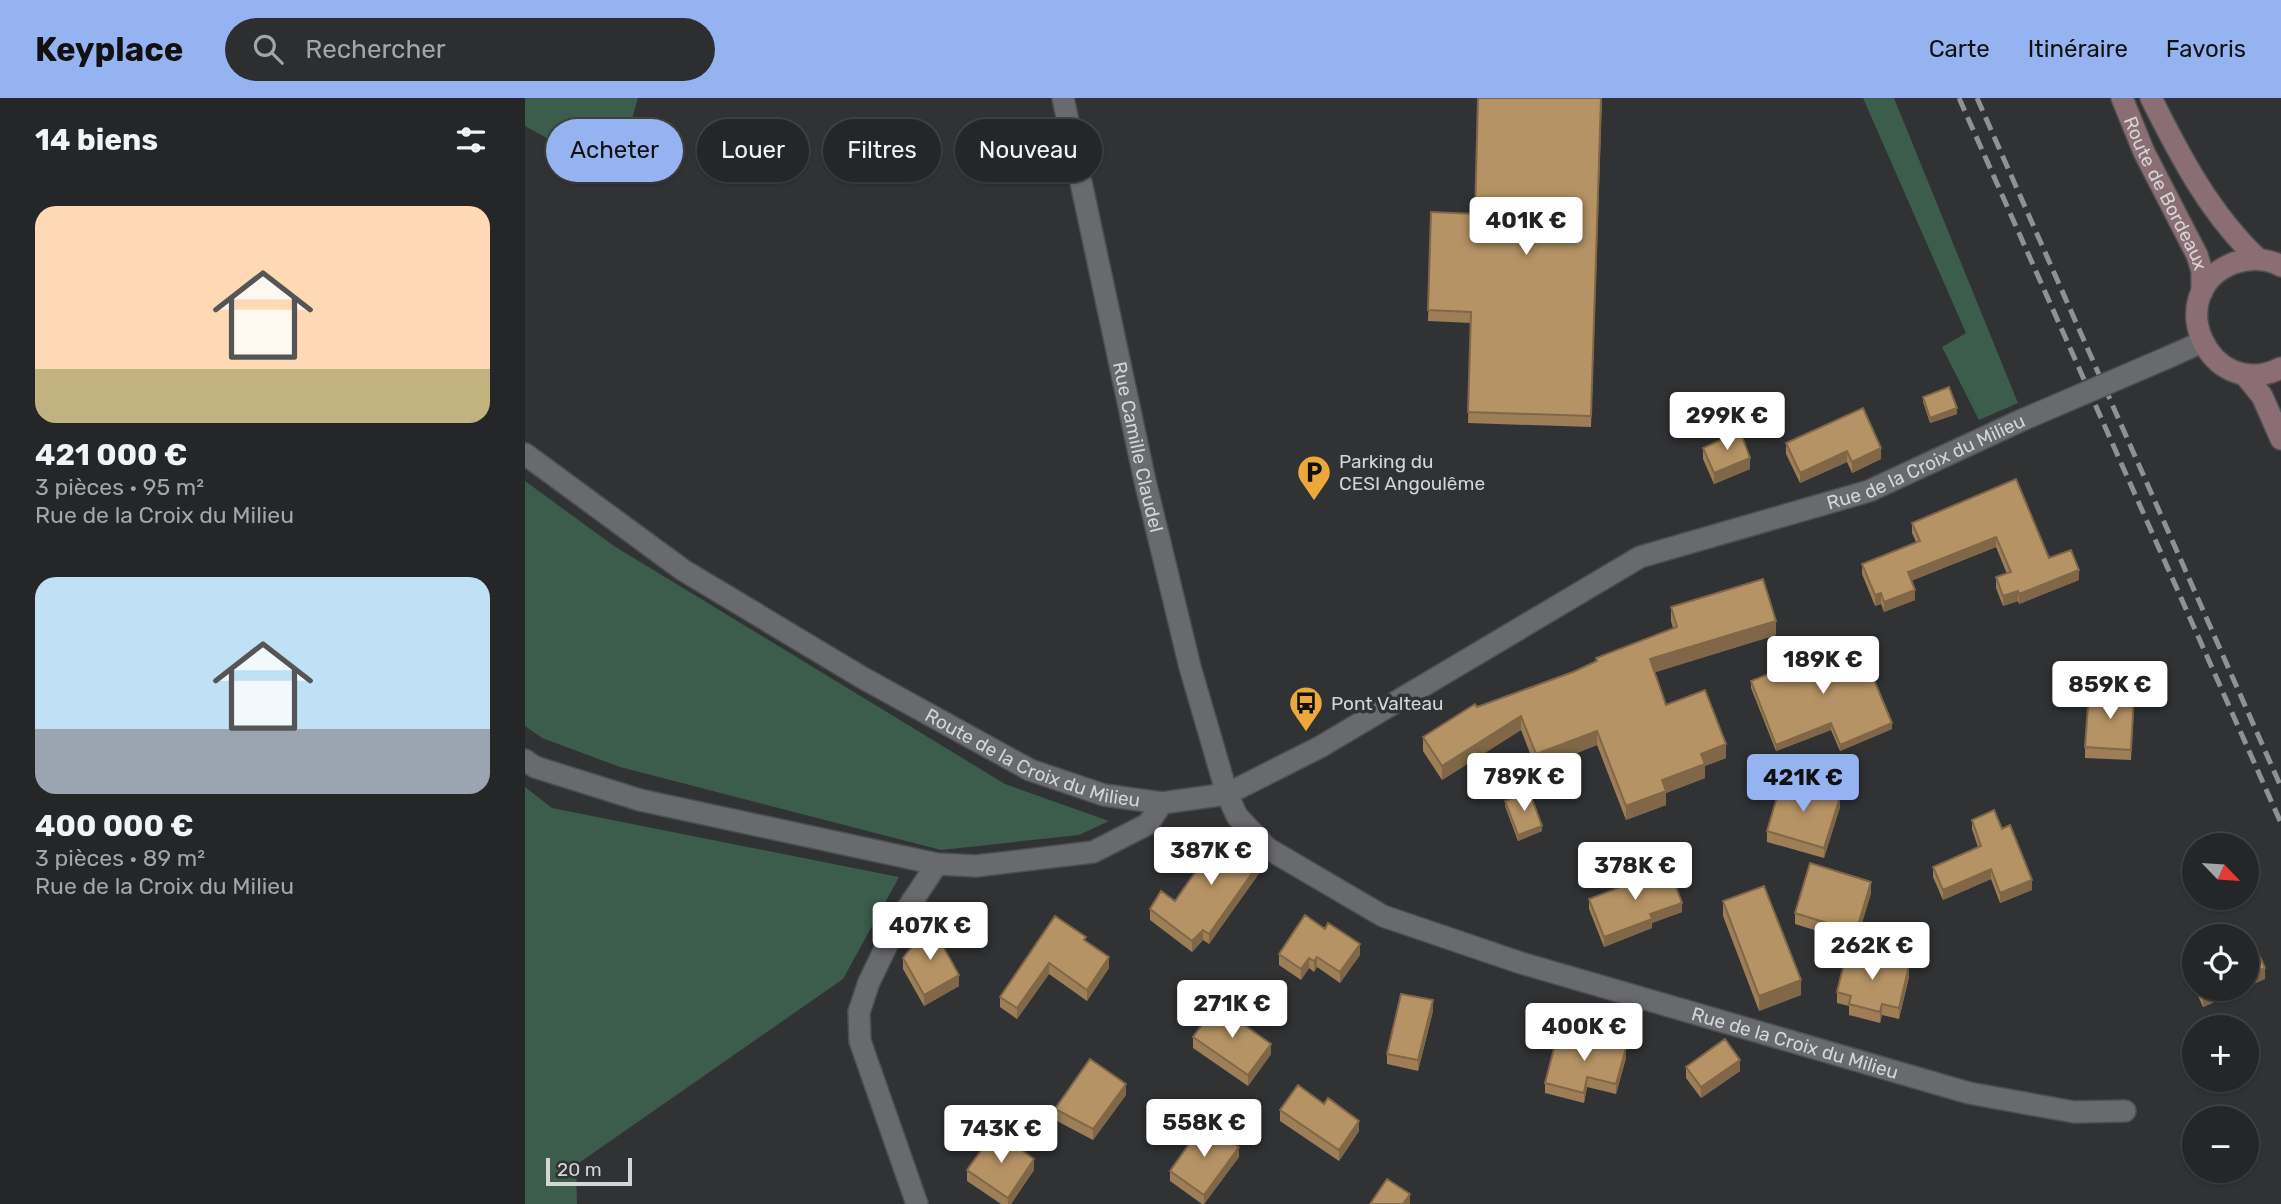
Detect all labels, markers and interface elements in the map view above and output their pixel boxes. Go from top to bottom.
search box [225,18,715,81]
text: Keyplace [35,30,183,69]
icon: search [249,30,287,68]
text: Rechercher [305,34,446,65]
text: Carte [1929,35,1990,63]
text: Itinéraire [2028,35,2128,63]
text: Favoris [2166,35,2246,63]
street label: Route de Bordeaux [2119,113,2212,273]
chip: Acheter [546,119,683,182]
chip: Louer [697,119,809,182]
chip: Filtres [823,119,941,182]
chip: Nouveau [955,119,1102,182]
icon: filters [452,121,490,159]
text: 14 biens [35,122,158,158]
pin: 401K € [1469,198,1583,257]
text: 401K € [1486,206,1566,234]
icon: home [200,252,326,378]
street label: Rue Camille Claudel [1108,360,1168,535]
pin: 299K € [1670,392,1784,452]
text: 299K € [1686,401,1768,429]
street label: Rue de la Croix du Milieu [1824,409,2029,515]
text: 421 000 € [35,437,187,473]
place label: Parking du CESI Angoulême [1339,450,1485,495]
parking icon: Parking du CESI Angoulême [1295,453,1333,502]
text: 3 pièces · 95 m² [35,473,204,501]
text: Rue de la Croix du Milieu [35,501,294,529]
icon: home [200,623,326,749]
pin: 189K € [1766,636,1880,696]
text: 189K € [1783,645,1863,673]
pin: 859K € [2053,662,2167,721]
text: 859K € [2068,670,2152,698]
bus stop icon: Pont Valteau [1287,684,1325,733]
place label: Pont Valteau [1331,692,1443,715]
street label: Route de la Croix du Milieu [921,704,1142,812]
pin: 789K € [1467,754,1581,813]
pin: 421K € [1746,754,1860,814]
text: 789K € [1483,762,1565,790]
text: 421K € [1763,763,1843,791]
text: 400 000 € [35,808,194,844]
pin: 387K € [1154,828,1268,887]
north arrow [2182,833,2259,910]
map controls [2182,833,2259,1183]
text: 387K € [1170,836,1252,864]
pin: 378K € [1578,842,1692,902]
text: 3 pièces · 89 m² [35,844,205,872]
text: 378K € [1594,851,1676,879]
text: Rue de la Croix du Milieu [35,872,294,900]
pin: 407K € [873,902,987,962]
text: 407K € [889,911,971,939]
pin: 262K € [1815,922,1929,982]
button: locate [2182,924,2259,1001]
text: 262K € [1831,931,1913,959]
pin: 271K € [1175,981,1289,1040]
text: 271K € [1193,989,1271,1017]
street label: Rue de la Croix du Milieu [1689,1002,1901,1084]
pin: 400K € [1527,1004,1641,1063]
text: 400K € [1541,1012,1627,1040]
button: + [2182,1015,2259,1092]
pin: 558K € [1147,1100,1261,1159]
pin: 743K € [944,1105,1058,1165]
button: − [2182,1106,2259,1183]
text: 558K € [1162,1108,1246,1136]
text: 743K € [960,1114,1042,1142]
scale bar [546,1155,632,1187]
text: 20 m [557,1158,602,1181]

